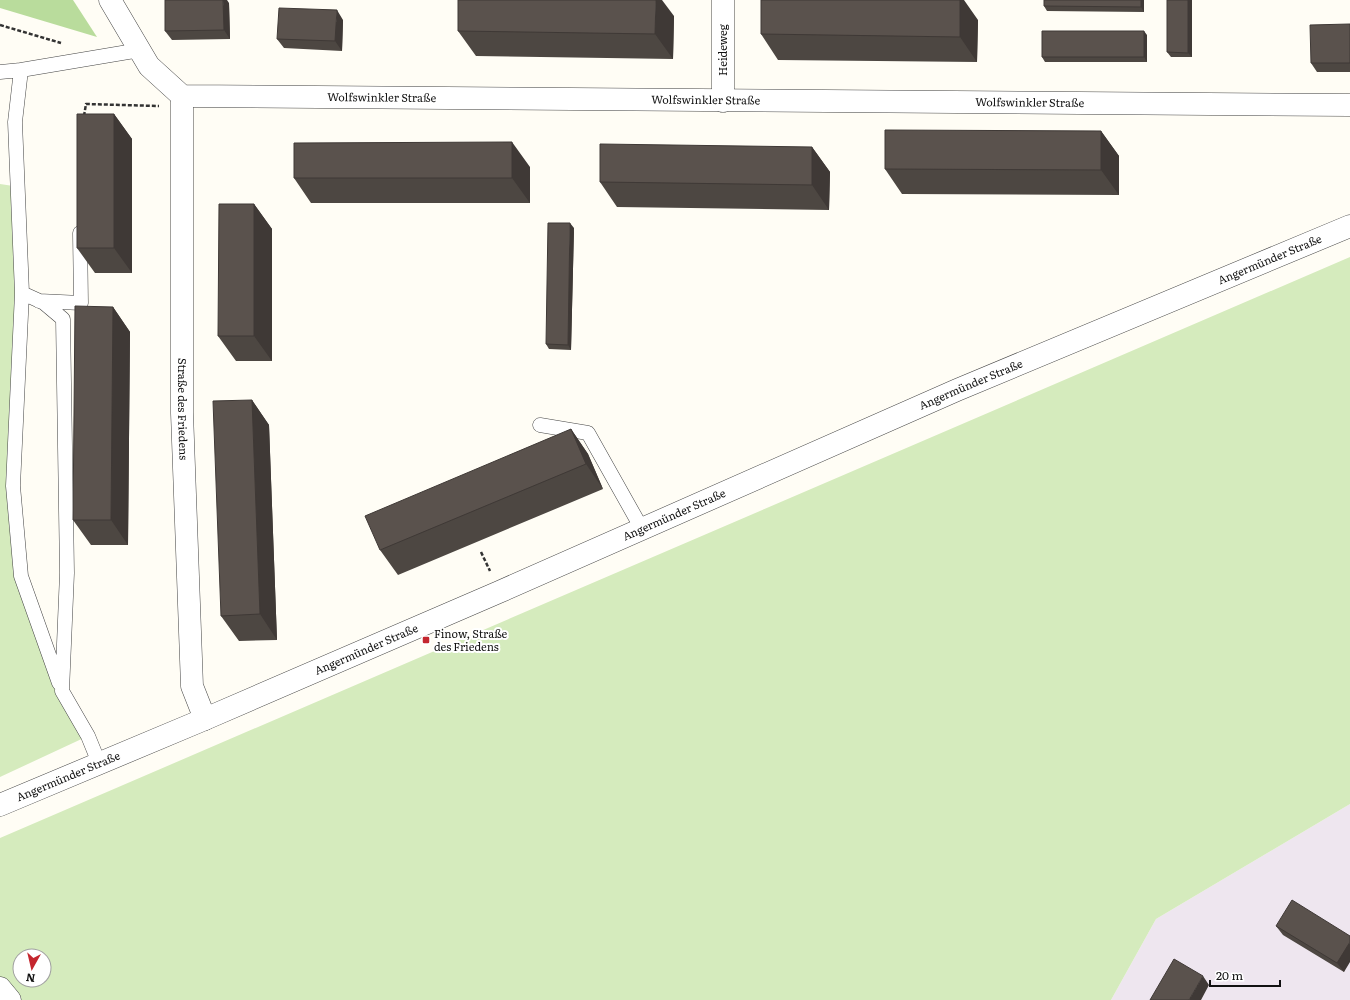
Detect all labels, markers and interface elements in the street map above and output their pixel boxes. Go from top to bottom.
street label: Heideweg [714,23,730,76]
street label: Wolfswinkler Straße [327,88,437,105]
street label: Wolfswinkler Straße [651,91,761,107]
street label: Wolfswinkler Straße [975,93,1085,110]
street label: Angermünder Straße [1215,230,1324,287]
street label: Angermünder Straße [916,354,1025,413]
street label: Straße des Friedens [175,358,193,460]
street label: Angermünder Straße [620,484,728,544]
street label: Angermünder Straße [312,619,420,678]
place label: Finow, Straße des Friedens [434,625,508,654]
marker: Finow, Straße des Friedens [421,635,431,645]
street label: Angermünder Straße [14,746,122,804]
north arrow [12,948,52,988]
scale bar [1210,962,1280,988]
text: 20 m [1216,966,1243,984]
text: N [25,970,36,987]

